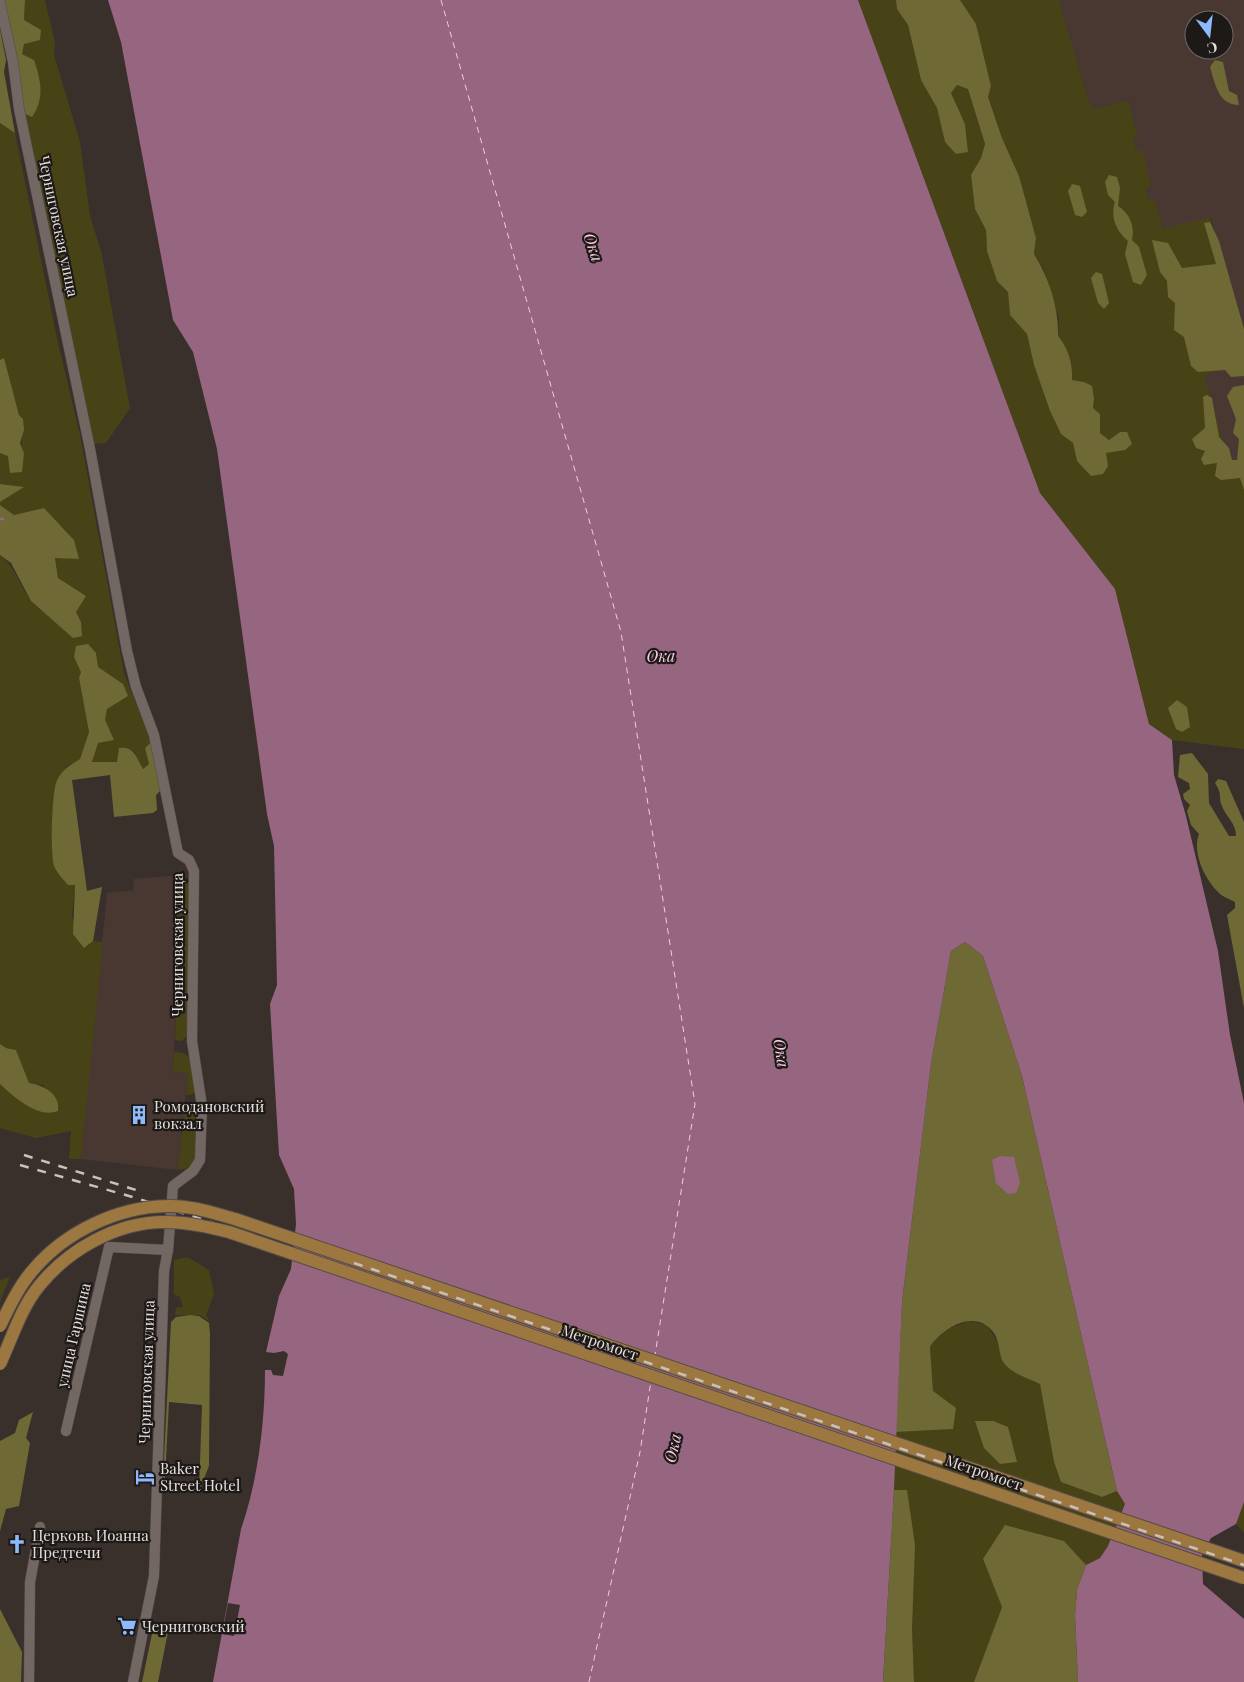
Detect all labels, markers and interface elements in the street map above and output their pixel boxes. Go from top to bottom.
north arrow [1184,10,1234,60]
text: С [1205,38,1220,59]
street label: Черниговская улица [34,154,84,299]
water label: Ока [580,230,608,264]
water label: Ока [646,645,676,666]
street label: Черниговская улица [167,873,187,1017]
water label: Ока [769,1037,795,1069]
place label: Ромодановский вокзал [154,1096,264,1133]
building icon: Ромодановский вокзал [128,1104,150,1126]
street label: улица Гаршина [51,1280,95,1390]
street label: Черниговская улица [133,1299,159,1444]
street label: Метромост [559,1320,641,1364]
water label: Ока [659,1432,685,1464]
street label: Метромост [943,1450,1025,1494]
place label: Baker Street Hotel [160,1458,240,1495]
hotel icon: Baker Street Hotel [134,1466,156,1488]
place label: Церковь Иоанна Предтечи [32,1525,149,1562]
church icon: Церковь Иоанна Предтечи [6,1533,28,1555]
supermarket icon: Черниговский [116,1615,138,1637]
place label: Черниговский [142,1616,245,1636]

